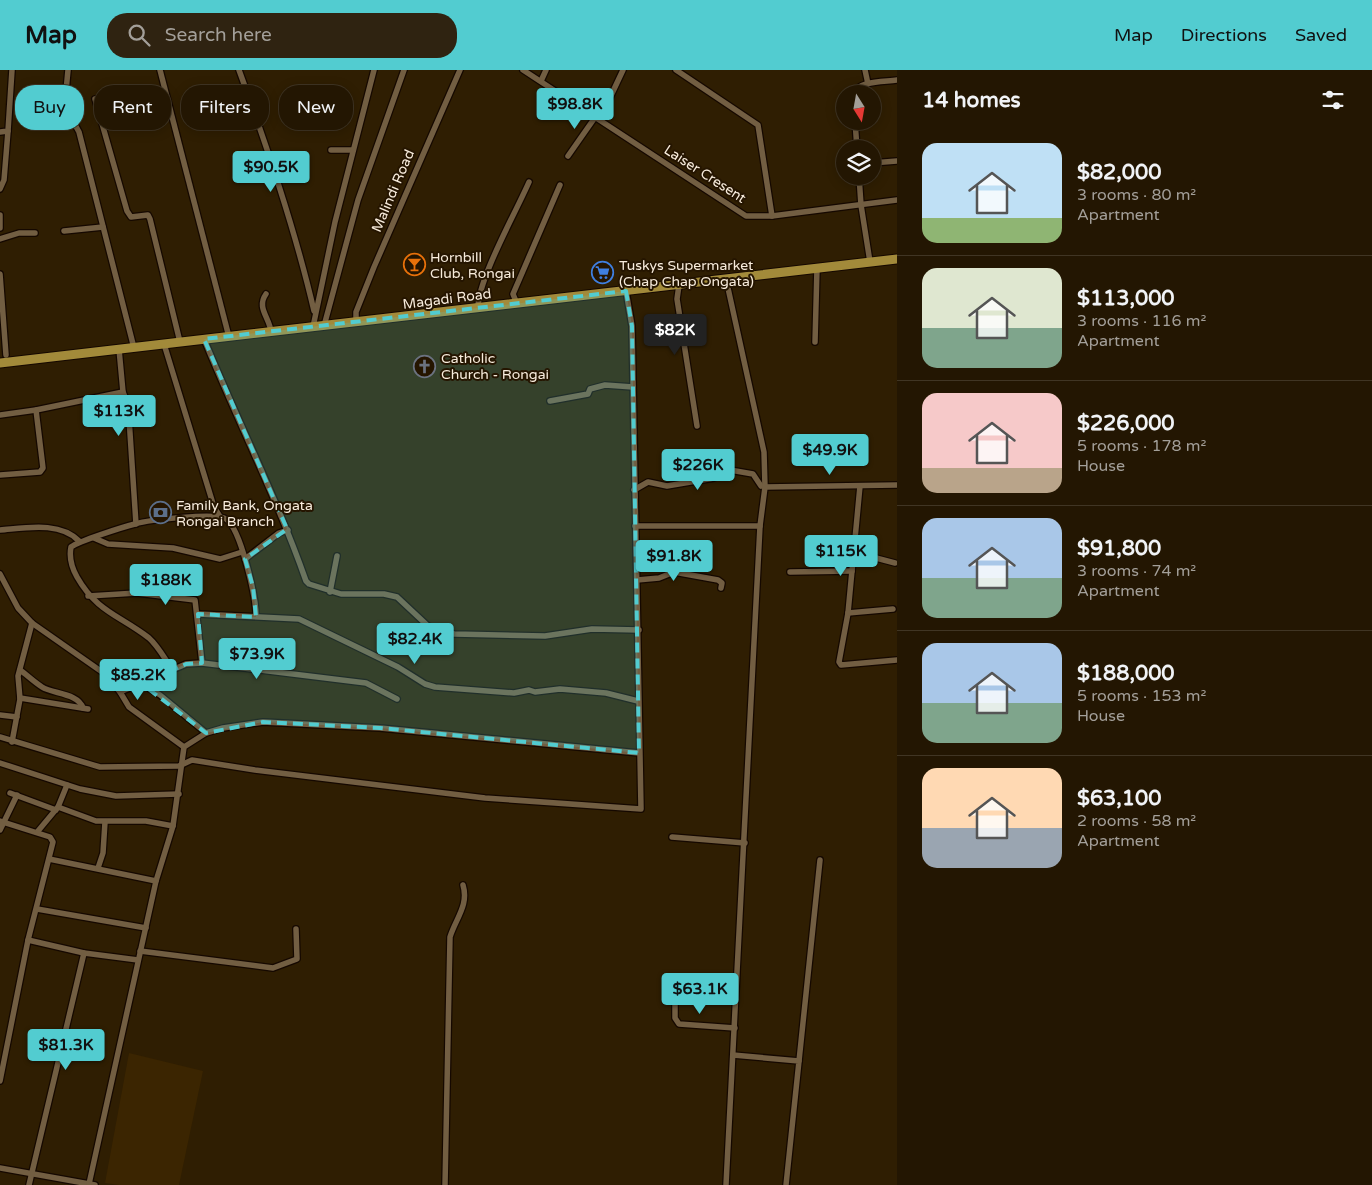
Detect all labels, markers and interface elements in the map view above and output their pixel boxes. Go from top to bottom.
search box [107,13,457,58]
text: Map [25,21,77,50]
icon: search [125,21,153,49]
text: Search here [165,24,272,46]
text: Map [1114,24,1153,46]
text: Directions [1181,24,1267,46]
text: Saved [1295,24,1347,46]
chip: Buy [15,85,84,130]
chip: Rent [94,85,171,130]
chip: Filters [181,85,269,130]
chip: New [279,85,353,130]
north arrow [836,85,881,130]
map controls [836,85,881,185]
icon: filters [1319,86,1347,114]
pin: $98.8K [534,88,616,130]
text: 14 homes [922,88,1021,113]
text: $98.8K [548,94,602,114]
button: layers [836,140,881,185]
street label: Laiser Cresent [661,141,750,207]
street label: Malindi Road [368,147,418,235]
pin: $90.5K [230,150,312,193]
text: $90.5K [244,157,298,177]
text: $82,000 [1077,160,1161,185]
icon: home [962,163,1022,223]
text: 3 rooms · 80 m² [1077,185,1196,205]
text: Apartment [1077,205,1160,225]
place label: Hornbill Club, Rongai [430,249,515,282]
bar icon: Hornbill Club, Rongai [402,253,426,277]
place label: Tuskys Supermarket (Chap Chap Ongata) [619,257,754,290]
supermarket icon: Tuskys Supermarket (Chap Chap Ongata) [591,261,615,285]
street label: Magadi Road [402,285,492,313]
text: $113,000 [1077,286,1175,311]
icon: home [962,288,1022,348]
text: 3 rooms · 116 m² [1077,311,1206,331]
pin: $82K [645,314,705,356]
text: $82K [655,320,695,340]
text: Apartment [1077,331,1160,351]
place label: Catholic Church - Rongai [441,350,549,383]
church icon: Catholic Church - Rongai [413,354,437,378]
pin: $113K [84,394,154,437]
text: $113K [94,401,144,421]
text: $226,000 [1077,411,1175,436]
icon: home [962,413,1022,473]
pin: $49.9K [789,434,871,476]
text: 5 rooms · 178 m² [1077,436,1206,456]
text: $49.9K [803,440,857,460]
pin: $226K [663,448,733,491]
text: $226K [673,455,723,475]
text: House [1077,456,1125,476]
place label: Family Bank, Ongata Rongai Branch [176,497,313,530]
bank icon: Family Bank, Ongata Rongai Branch [148,501,172,525]
pin: $115K [806,534,876,577]
text: $91,800 [1077,536,1161,561]
icon: home [962,538,1022,598]
pin: $91.8K [633,540,715,582]
text: $115K [816,541,866,561]
text: $91.8K [647,546,701,566]
text: 3 rooms · 74 m² [1077,561,1196,581]
pin: $188K [131,564,201,606]
text: $188K [141,570,191,590]
text: Apartment [1077,581,1160,601]
pin: $82.4K [374,622,456,665]
text: $82.4K [388,629,442,649]
pin: $73.9K [216,638,298,680]
text: $73.9K [230,644,284,664]
pin: $85.2K [97,658,179,701]
text: $188,000 [1077,661,1175,686]
icon: home [962,663,1022,723]
text: $85.2K [111,665,165,685]
text: 5 rooms · 153 m² [1077,686,1206,706]
text: House [1077,706,1125,726]
text: $63,100 [1077,786,1161,811]
icon: home [962,788,1022,848]
text: 2 rooms · 58 m² [1077,811,1196,831]
text: Apartment [1077,831,1160,851]
pin: $63.1K [659,972,741,1015]
text: $63.1K [673,979,727,999]
pin: $81.3K [25,1028,107,1071]
text: $81.3K [39,1035,93,1055]

